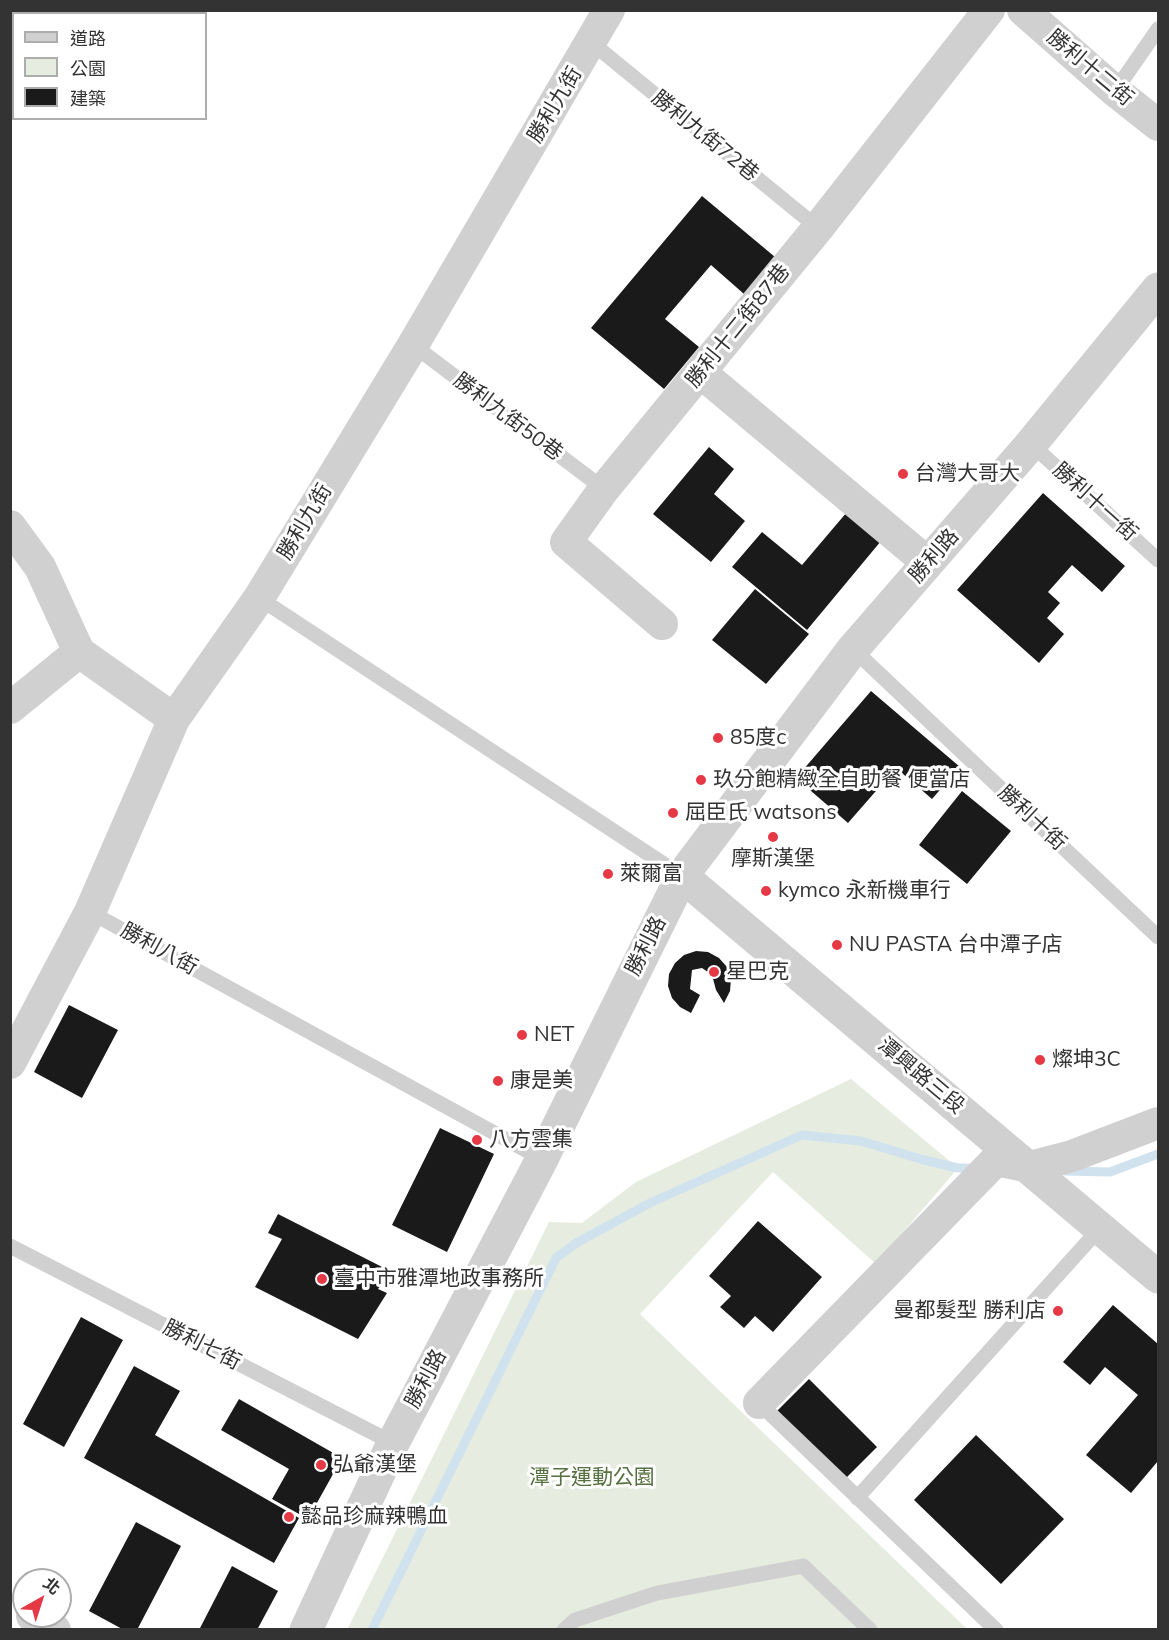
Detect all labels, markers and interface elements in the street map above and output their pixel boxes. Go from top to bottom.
legend [12,12,207,120]
street label: 勝利十二街 [1042,25,1138,111]
text: 道路 [70,27,106,50]
text: 公園 [70,57,106,80]
street label: 勝利九街 [523,63,587,147]
street label: 勝利九街72巷 [646,85,764,187]
text: 建築 [70,87,106,110]
street label: 勝利十二街87巷 [681,259,795,393]
street label: 勝利九街50巷 [448,368,568,466]
street label: 勝利十一街 [1048,458,1142,546]
place label: 台灣大哥大 [915,461,1020,487]
marker: 台灣大哥大 [896,467,910,481]
street label: 勝利九街 [273,480,337,564]
street label: 勝利路 [904,524,964,588]
place label: 85度c [730,725,787,751]
marker: 85度c [711,731,725,745]
place label: 玖分飽精緻全自助餐 便當店 [713,767,970,793]
marker: 玖分飽精緻全自助餐 便當店 [694,773,708,787]
street label: 勝利十街 [993,780,1071,856]
place label: 屈臣氏 watsons [685,800,837,826]
marker: 屈臣氏 watsons [666,806,680,820]
marker: 摩斯漢堡 [766,830,780,844]
place label: 摩斯漢堡 [731,846,815,872]
place label: 萊爾富 [620,861,683,887]
marker: 萊爾富 [601,867,615,881]
place label: kymco 永新機車行 [778,878,951,904]
marker: kymco 永新機車行 [759,884,773,898]
street label: 勝利路 [620,912,672,980]
street label: 勝利八街 [116,918,202,980]
place label: NU PASTA 台中潭子店 [849,932,1063,958]
marker: NU PASTA 台中潭子店 [830,938,844,952]
place label: 星巴克 [726,959,789,985]
marker: 星巴克 [707,965,721,979]
place label: NET [534,1022,574,1048]
marker: NET [515,1028,529,1042]
street label: 潭興路三段 [873,1033,969,1119]
place label: 燦坤3C [1052,1047,1121,1073]
marker: 燦坤3C [1033,1053,1047,1067]
place label: 康是美 [510,1068,573,1094]
marker: 康是美 [491,1074,505,1088]
place label: 八方雲集 [489,1127,573,1153]
marker: 八方雲集 [470,1133,484,1147]
place label: 臺中市雅潭地政事務所 [334,1266,544,1292]
marker: 臺中市雅潭地政事務所 [315,1272,329,1286]
place label: 曼都髮型 勝利店 [894,1298,1046,1324]
marker: 曼都髮型 勝利店 [1051,1304,1065,1318]
street label: 勝利七街 [159,1315,245,1375]
street label: 勝利路 [400,1345,452,1413]
place label: 弘爺漢堡 [333,1452,417,1478]
marker: 弘爺漢堡 [314,1458,328,1472]
park label: 潭子運動公園 [529,1465,655,1491]
place label: 懿品珍麻辣鴨血 [301,1504,448,1530]
marker: 懿品珍麻辣鴨血 [282,1510,296,1524]
north arrow [12,1568,72,1628]
text: 北 [40,1573,65,1598]

